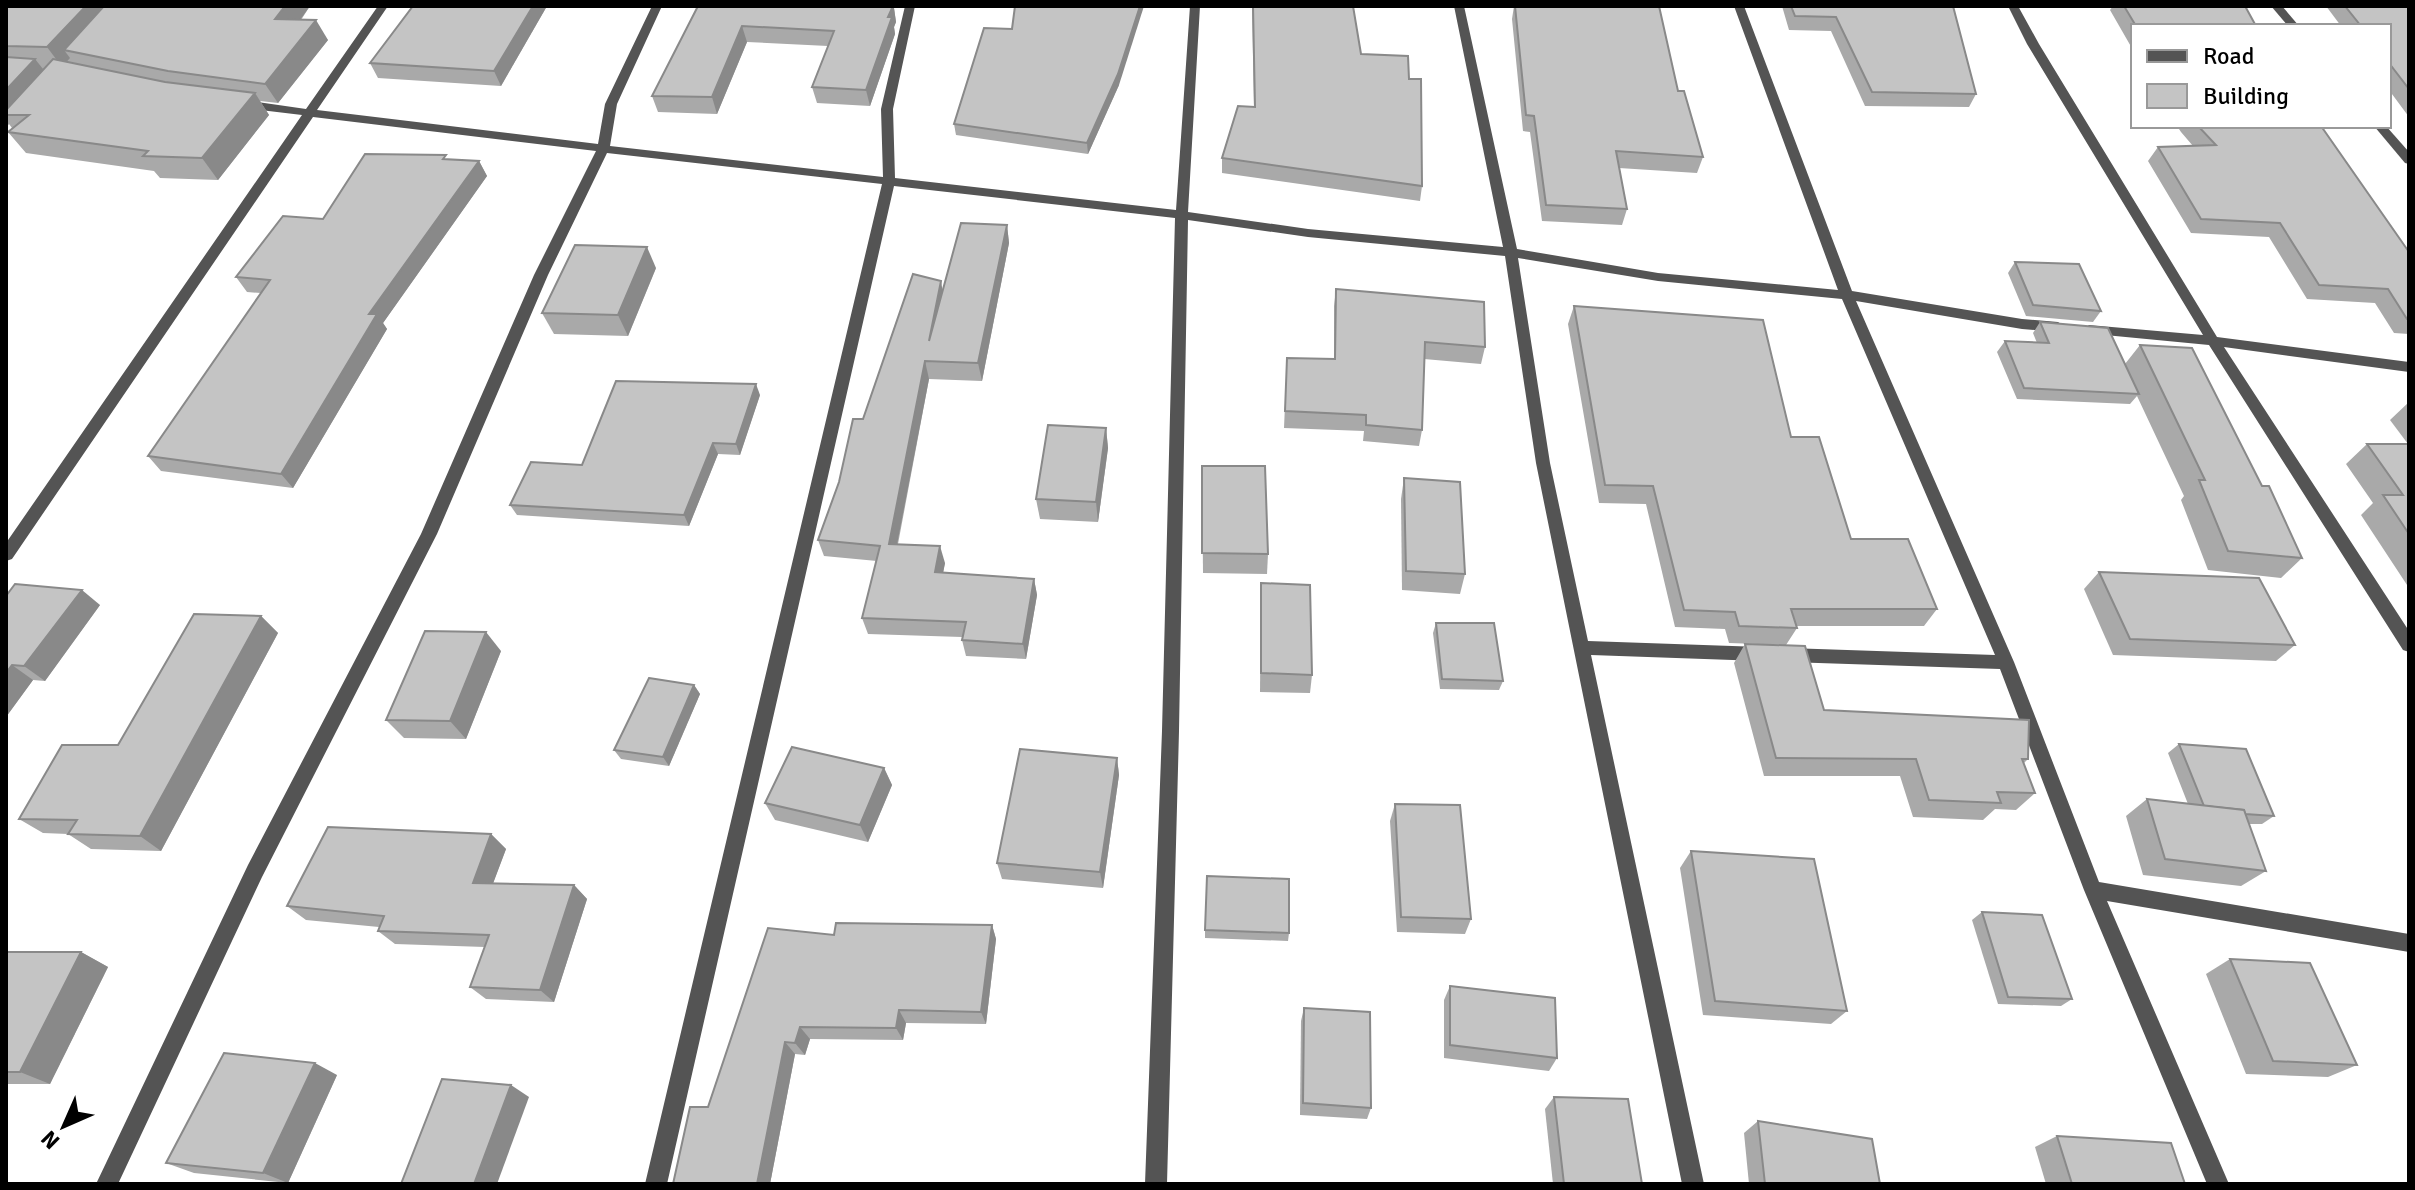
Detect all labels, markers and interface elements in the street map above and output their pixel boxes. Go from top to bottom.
legend [2131,24,2391,128]
text: Road [2203,41,2254,71]
text: Building [2203,81,2289,111]
north arrow [24,1086,104,1166]
text: N [35,1125,65,1155]

